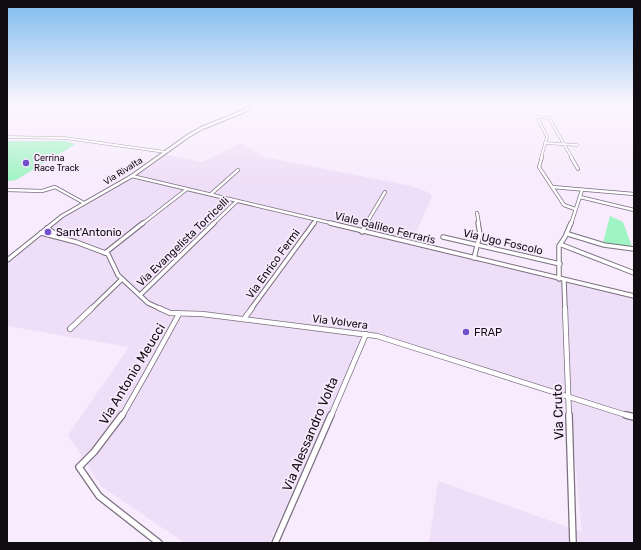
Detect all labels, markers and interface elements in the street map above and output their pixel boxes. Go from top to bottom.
place label: Cerrina Race Track [34,153,80,173]
street label: Via Rivalta [102,155,144,187]
marker: Cerrina Race Track [21,158,31,168]
street label: Via Evangelista Torricelli [134,195,232,289]
street label: Viale Galileo Ferraris [333,209,437,247]
place label: Sant'Antonio [56,226,122,239]
marker: Sant'Antonio [43,227,53,237]
street label: Via Enrico Fermi [243,227,303,301]
street label: Via Ugo Foscolo [462,227,544,257]
street label: Via Volvera [311,312,369,332]
street label: Via Antonio Meucci [96,321,168,427]
place label: FRAP [474,326,502,339]
marker: FRAP [461,327,471,337]
street label: Via Alessandro Volta [279,375,341,493]
street label: Via Cruto [550,384,566,440]

